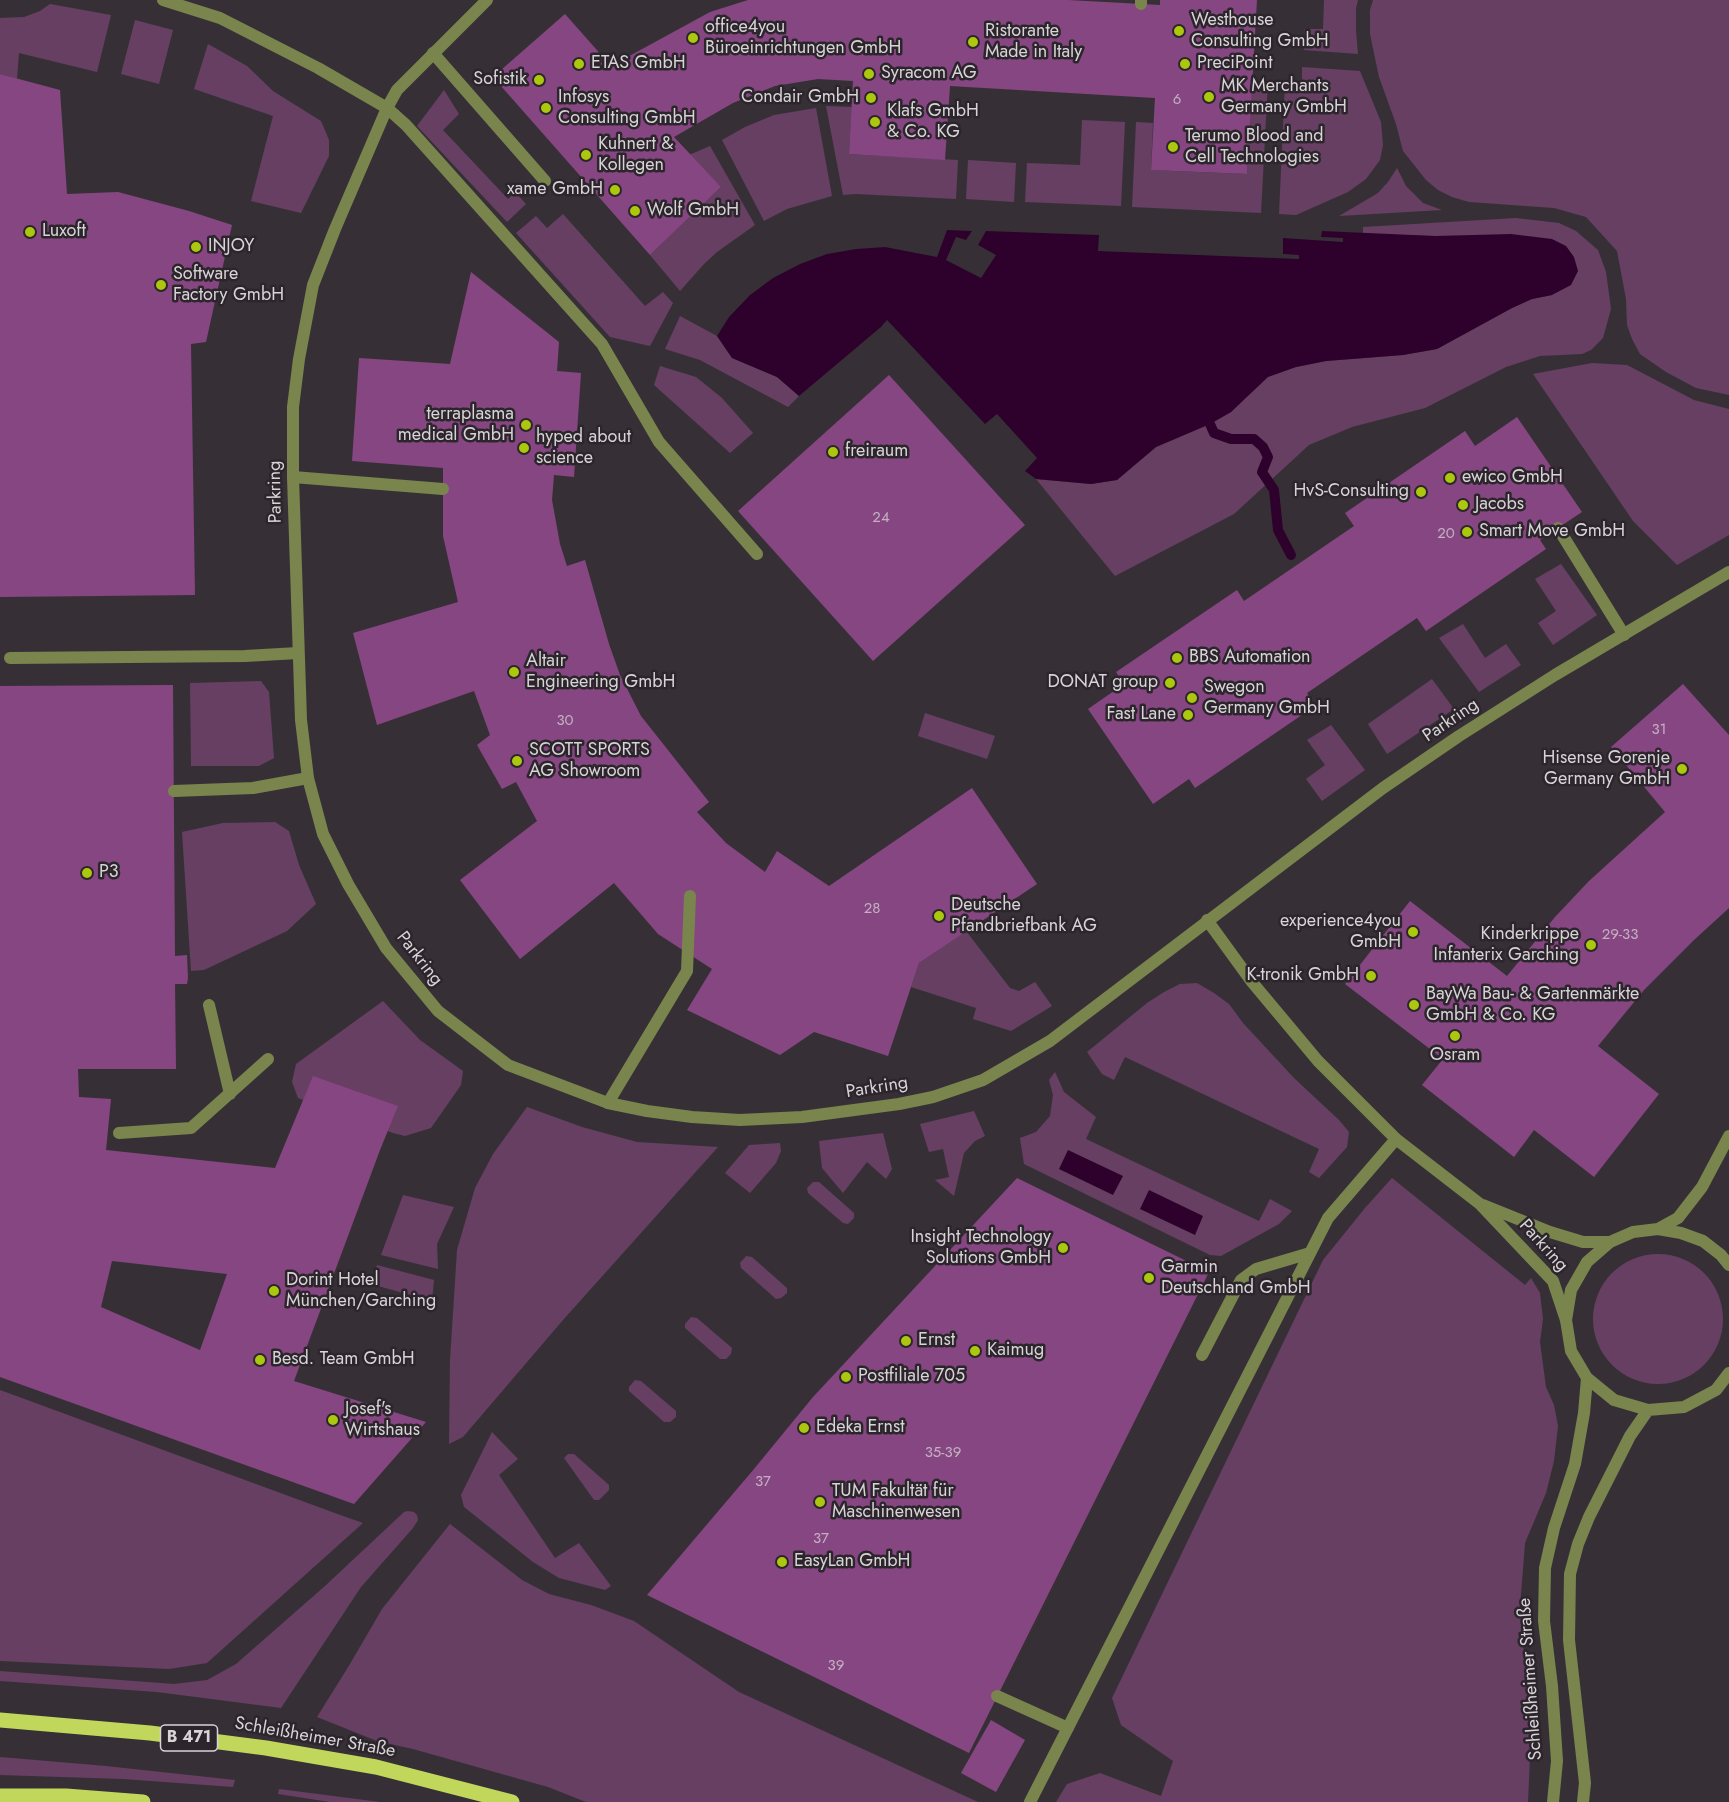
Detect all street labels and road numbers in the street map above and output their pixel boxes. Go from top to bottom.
street label: Parkring [265,460,287,524]
street label: Parkring [1419,695,1483,747]
street label: Parkring [391,928,447,990]
street label: Parkring [844,1072,910,1104]
street label: Parkring [1514,1215,1572,1277]
street label: Schleißheimer Straße [1515,1597,1547,1761]
street label: Schleißheimer Straße [233,1713,397,1763]
road number: B 471 [160,1725,218,1751]

